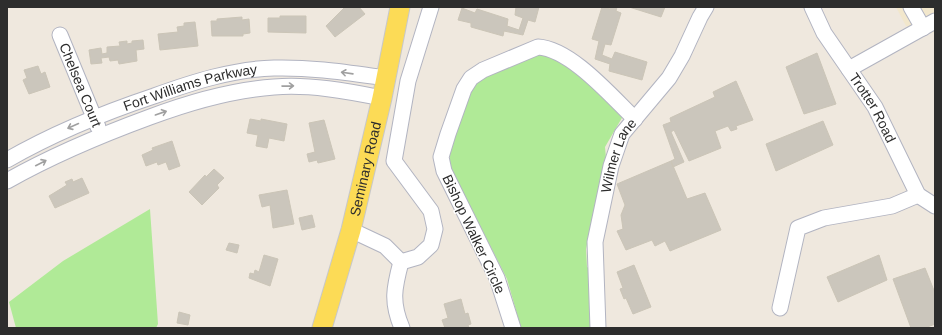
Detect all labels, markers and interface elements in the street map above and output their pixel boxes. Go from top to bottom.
street label: Chelsea Court [56,40,105,129]
street label: Fort Williams Parkway [121,61,258,114]
one-way arrow [341,69,354,77]
street label: Trotter Road [846,70,899,145]
one-way arrow [281,83,294,90]
one-way arrow [155,109,168,116]
street label: Wilmer Lane [598,115,640,194]
street label: Seminary Road [347,120,384,218]
one-way arrow [68,123,80,131]
one-way arrow [35,159,47,166]
street label: Bishop Walker Circle [439,172,509,296]

